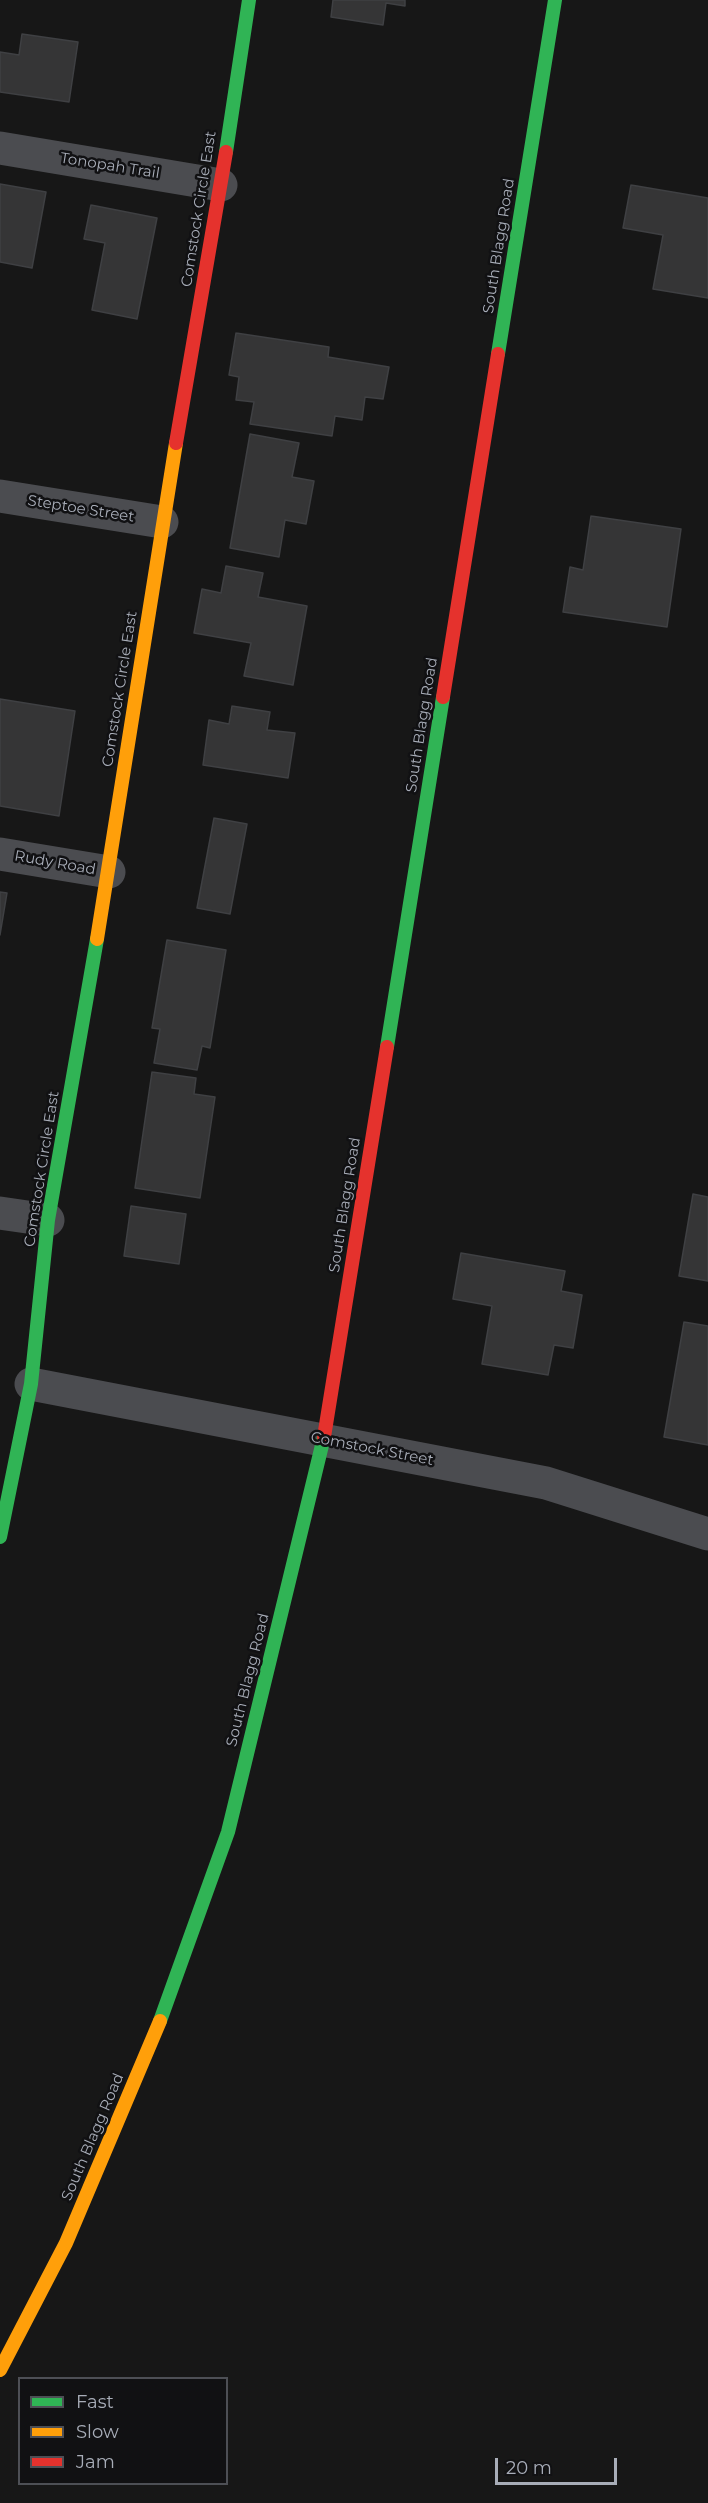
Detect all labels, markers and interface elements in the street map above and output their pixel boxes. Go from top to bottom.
street label: Comstock Circle East [178,130,220,288]
street label: Tonopah Trail [59,149,161,183]
street label: South Blagg Road [479,177,519,315]
street label: Steptoe Street [26,492,136,526]
street label: Comstock Circle East [99,610,141,768]
street label: South Blagg Road [402,656,442,794]
street label: Rudy Road [13,847,97,879]
street label: Comstock Circle East [21,1090,63,1248]
street label: South Blagg Road [325,1136,365,1274]
street label: Comstock Street [309,1428,435,1470]
street label: South Blagg Road [223,1611,273,1749]
street label: South Blagg Road [58,2071,128,2203]
legend [18,2377,228,2485]
text: Fast [76,2391,114,2413]
text: Slow [76,2421,119,2443]
scale bar [498,2446,620,2484]
text: Jam [76,2451,115,2473]
text: 20 m [506,2457,552,2479]

